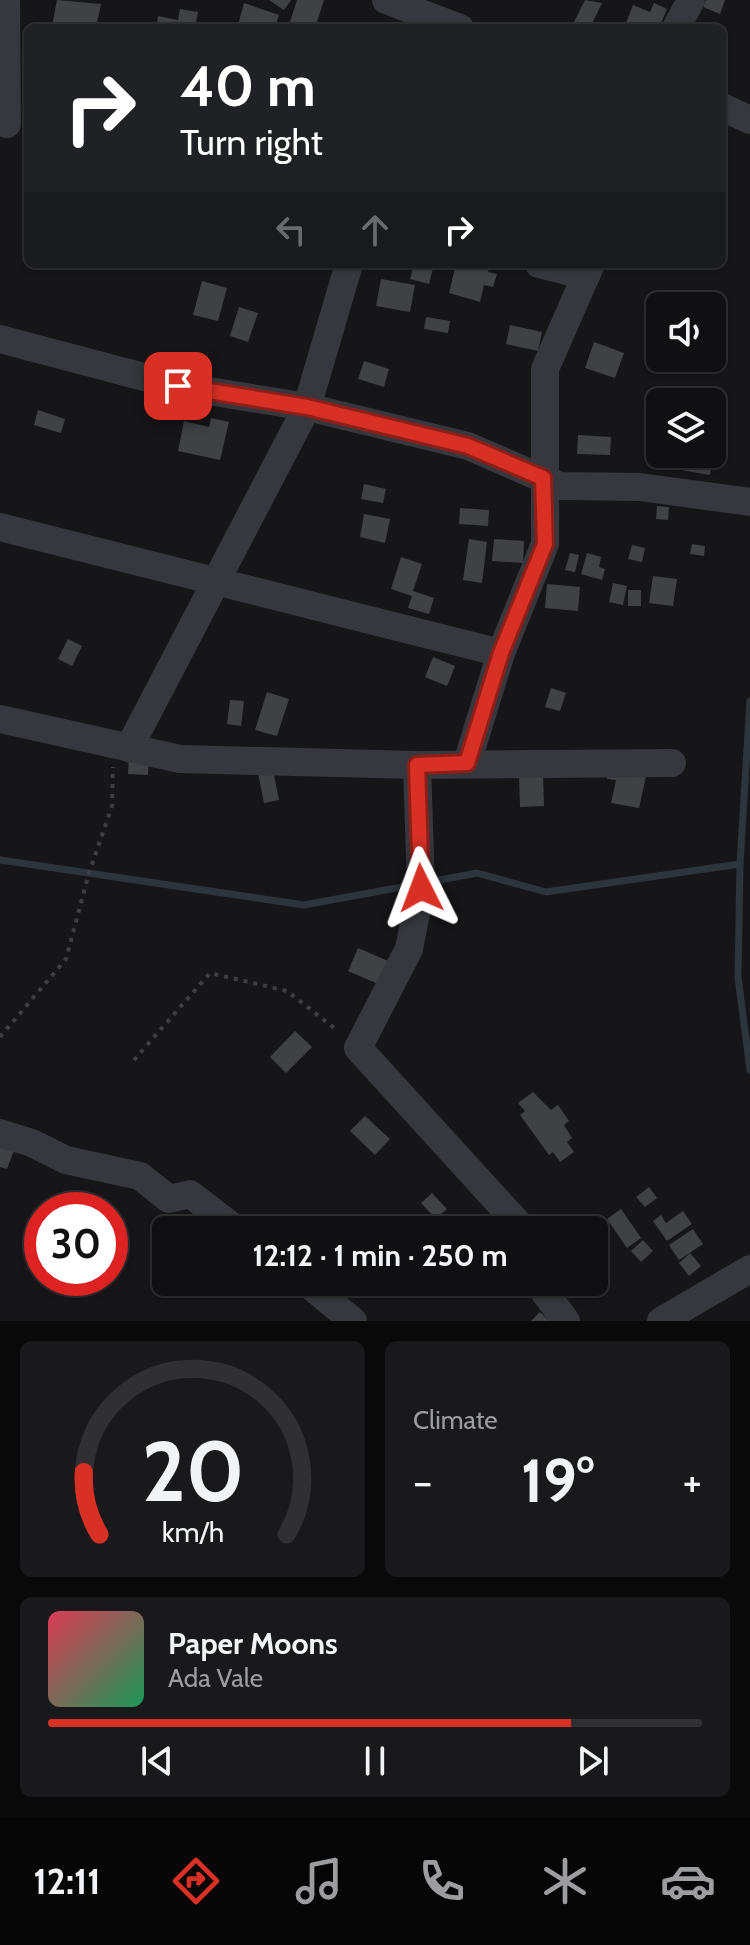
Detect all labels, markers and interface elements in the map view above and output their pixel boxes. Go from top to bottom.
text: 40 m [180,52,316,120]
icon: right [48,56,152,160]
text: Turn right [180,120,323,164]
icon: left [269,208,313,252]
icon: ahead [353,208,397,252]
icon: right [437,208,481,252]
map controls [646,292,726,468]
button: sound [646,292,726,372]
pin [144,352,212,420]
icon: arrive [156,364,200,408]
button: layers [646,388,726,468]
position arrow [379,846,463,930]
speed limit sign: 30 [24,1192,128,1296]
text: 12:12 · 1 min · 250 m [252,1237,508,1274]
text: Climate [413,1404,498,1436]
text: 20 [141,1421,244,1522]
text: 19° [521,1444,594,1517]
text: − [413,1455,432,1508]
text: + [683,1455,702,1508]
text: km/h [161,1514,224,1549]
text: Paper Moons [168,1625,338,1662]
text: Ada Vale [168,1662,263,1694]
icon: previous [135,1739,179,1783]
icon: pause [353,1739,397,1783]
icon: next [571,1739,615,1783]
icon: directions [168,1853,224,1909]
icon: music [291,1853,347,1909]
icon: phone [414,1853,470,1909]
icon: climate [537,1853,593,1909]
icon: car [660,1853,716,1909]
text: 12:11 [34,1859,100,1903]

